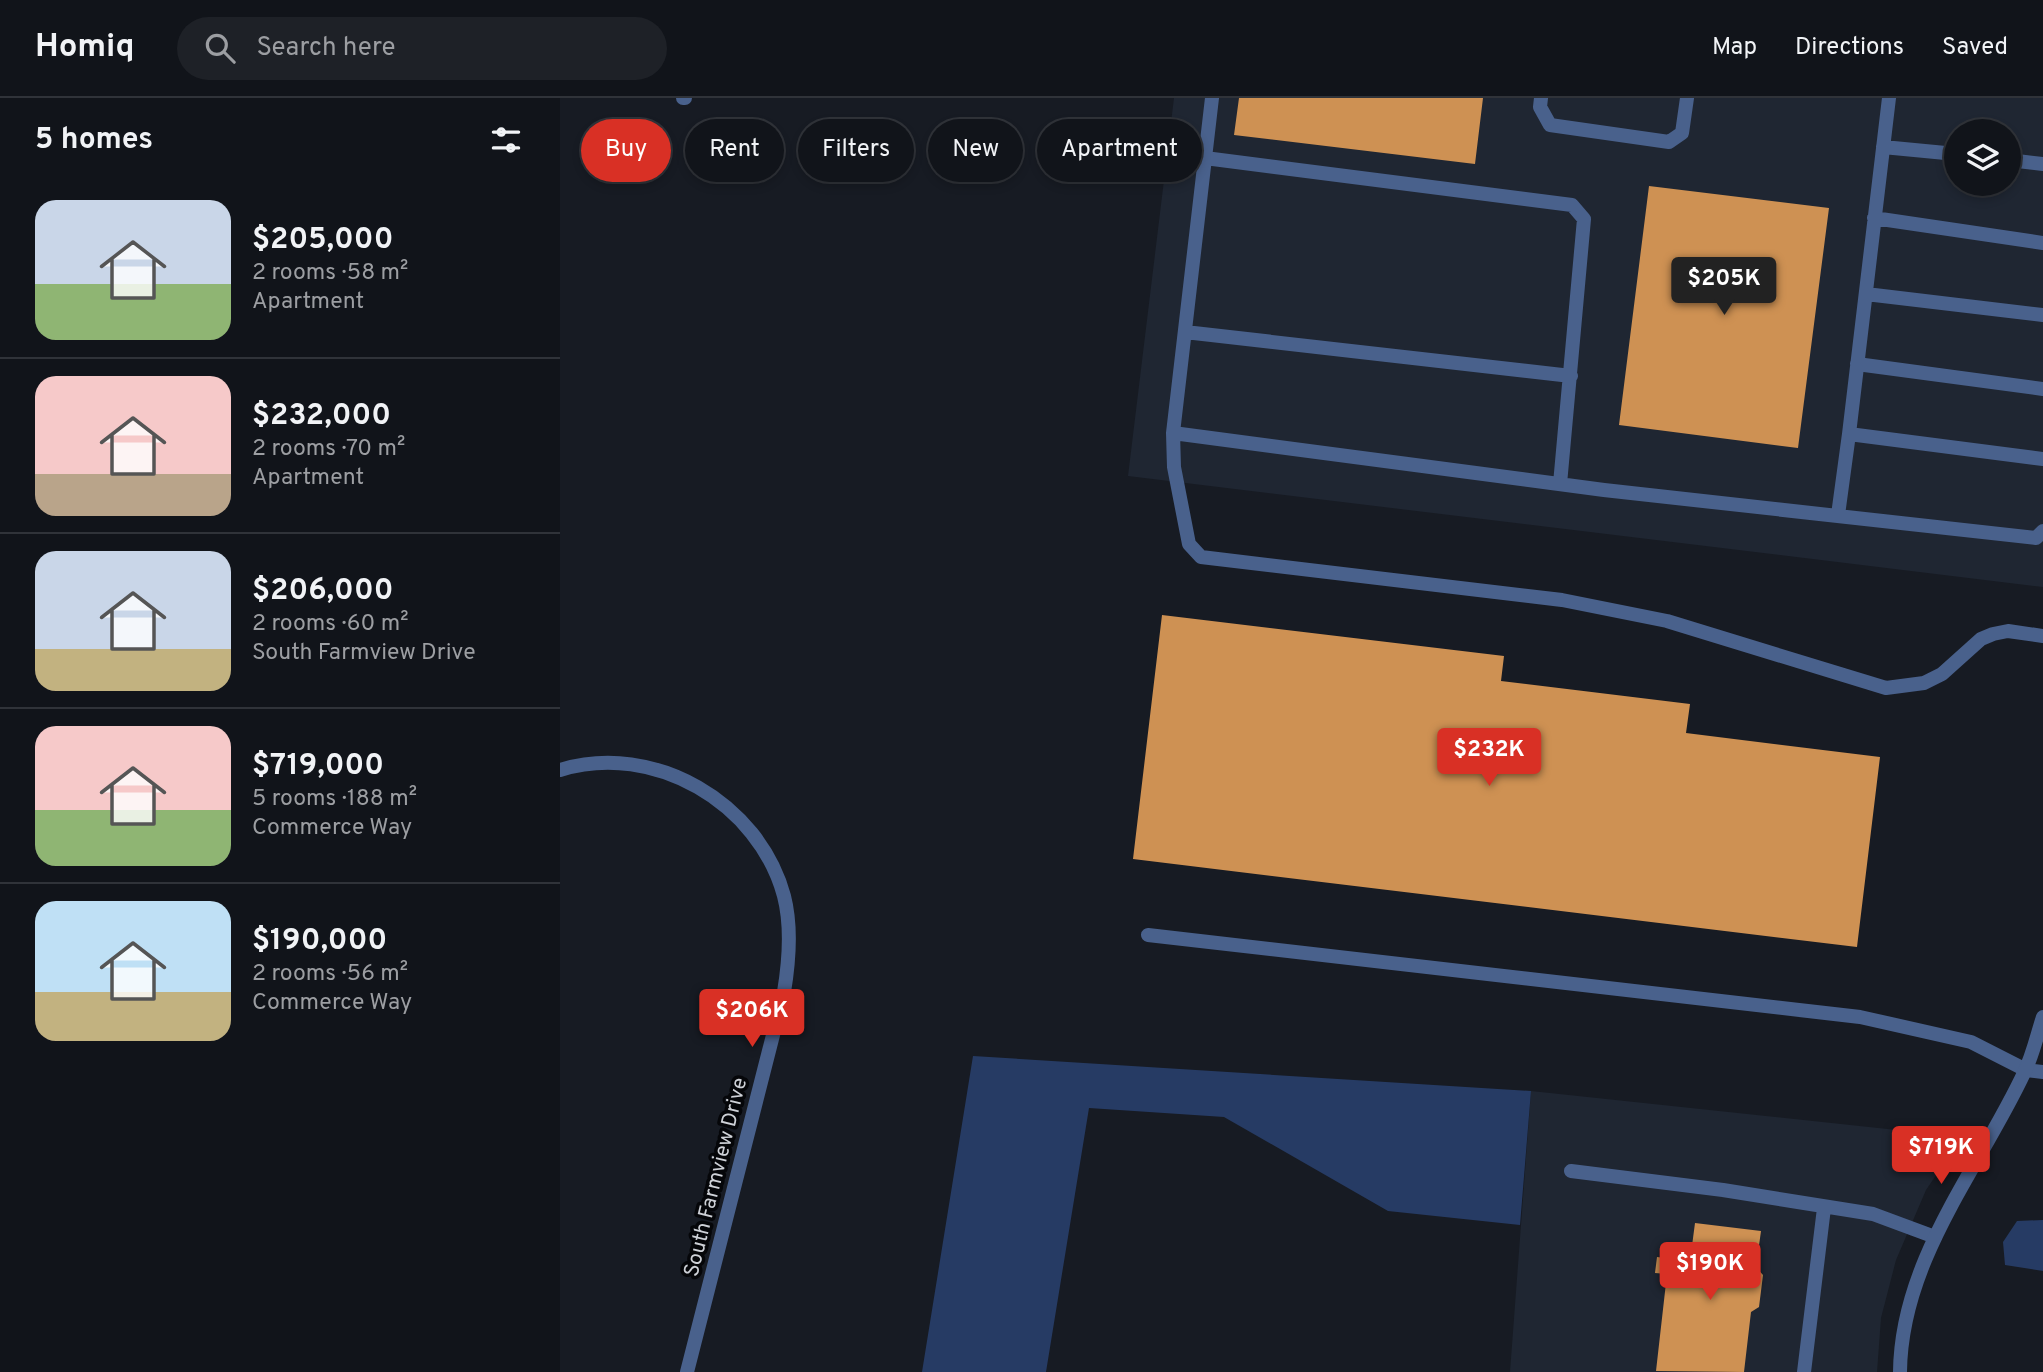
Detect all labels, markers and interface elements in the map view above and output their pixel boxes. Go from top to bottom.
search box [177,17,667,80]
text: Homiq [35,27,135,69]
icon: search [201,29,239,67]
text: Search here [257,32,395,65]
text: Map [1712,33,1757,63]
text: Directions [1795,33,1904,63]
text: Saved [1942,33,2008,63]
chip: Buy [581,119,671,182]
chip: Rent [685,119,784,182]
chip: Filters [798,119,914,182]
chip: New [928,119,1023,182]
chip: Apartment [1037,119,1202,182]
map controls [1944,119,2021,196]
button: layers [1944,119,2021,196]
icon: filters [487,121,525,159]
text: 5 homes [35,122,153,159]
text: $205,000 [252,222,393,259]
icon: home [91,228,175,312]
pin: $205K [1675,258,1773,317]
text: 2 rooms · 58 m² [252,259,408,288]
text: $205K [1687,265,1761,294]
text: Apartment [252,288,364,317]
text: $232,000 [252,398,391,435]
icon: home [91,404,175,488]
text: 2 rooms · 70 m² [252,435,405,464]
text: Apartment [252,464,364,493]
text: $206,000 [252,573,393,610]
icon: home [91,579,175,663]
text: 2 rooms · 60 m² [252,610,409,639]
text: South Farmview Drive [252,639,476,668]
pin: $232K [1440,728,1538,788]
text: $232K [1453,736,1525,765]
text: $719,000 [252,748,384,785]
icon: home [91,754,175,838]
text: 5 rooms · 188 m² [252,785,417,814]
text: Commerce Way [252,814,412,843]
text: $190,000 [252,923,387,960]
icon: home [91,929,175,1013]
text: 2 rooms · 56 m² [252,960,408,989]
text: Commerce Way [252,989,412,1018]
pin: $206K [703,990,801,1049]
text: $206K [715,997,789,1026]
street label: South Farmview Drive [679,1075,754,1280]
pin: $719K [1892,1126,1990,1186]
text: $719K [1908,1134,1974,1163]
pin: $190K [1661,1242,1759,1302]
text: $190K [1676,1250,1744,1279]

